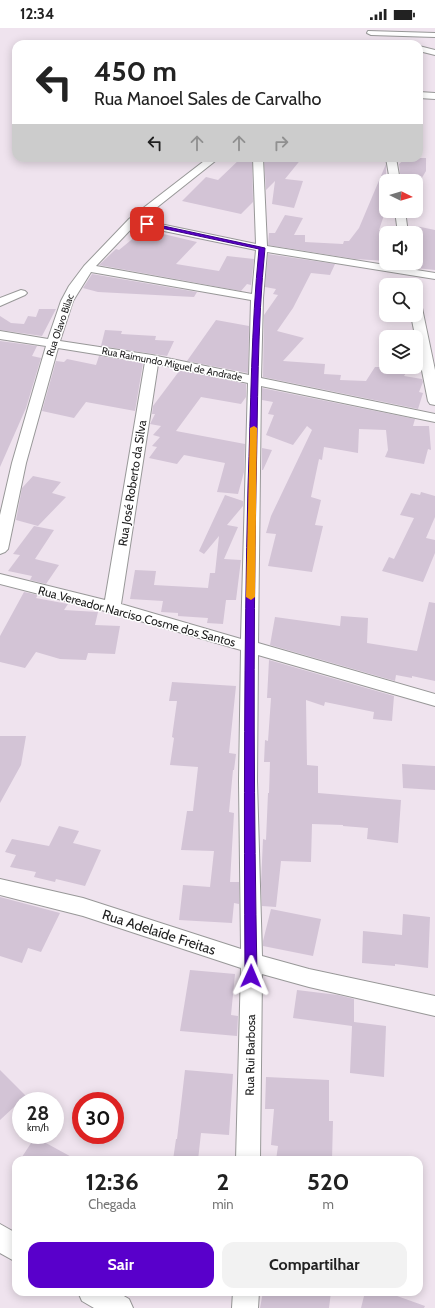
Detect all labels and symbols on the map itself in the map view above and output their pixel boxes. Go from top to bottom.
north arrow [379,174,423,218]
pin [130,207,164,241]
street label: Rua Olavo Bilac [43,292,77,358]
street label: Rua Raimundo Miguel de Andrade [101,344,243,384]
street label: Rua José Roberto da Silva [115,419,149,547]
street label: Rua Vereador Narciso Cosme dos Santos [37,582,237,650]
street label: Rua Adelaíde Freitas [100,905,218,959]
position arrow [230,955,272,997]
street label: Rua Rui Barbosa [242,1014,258,1096]
speed limit sign: 30 [72,1092,124,1144]

